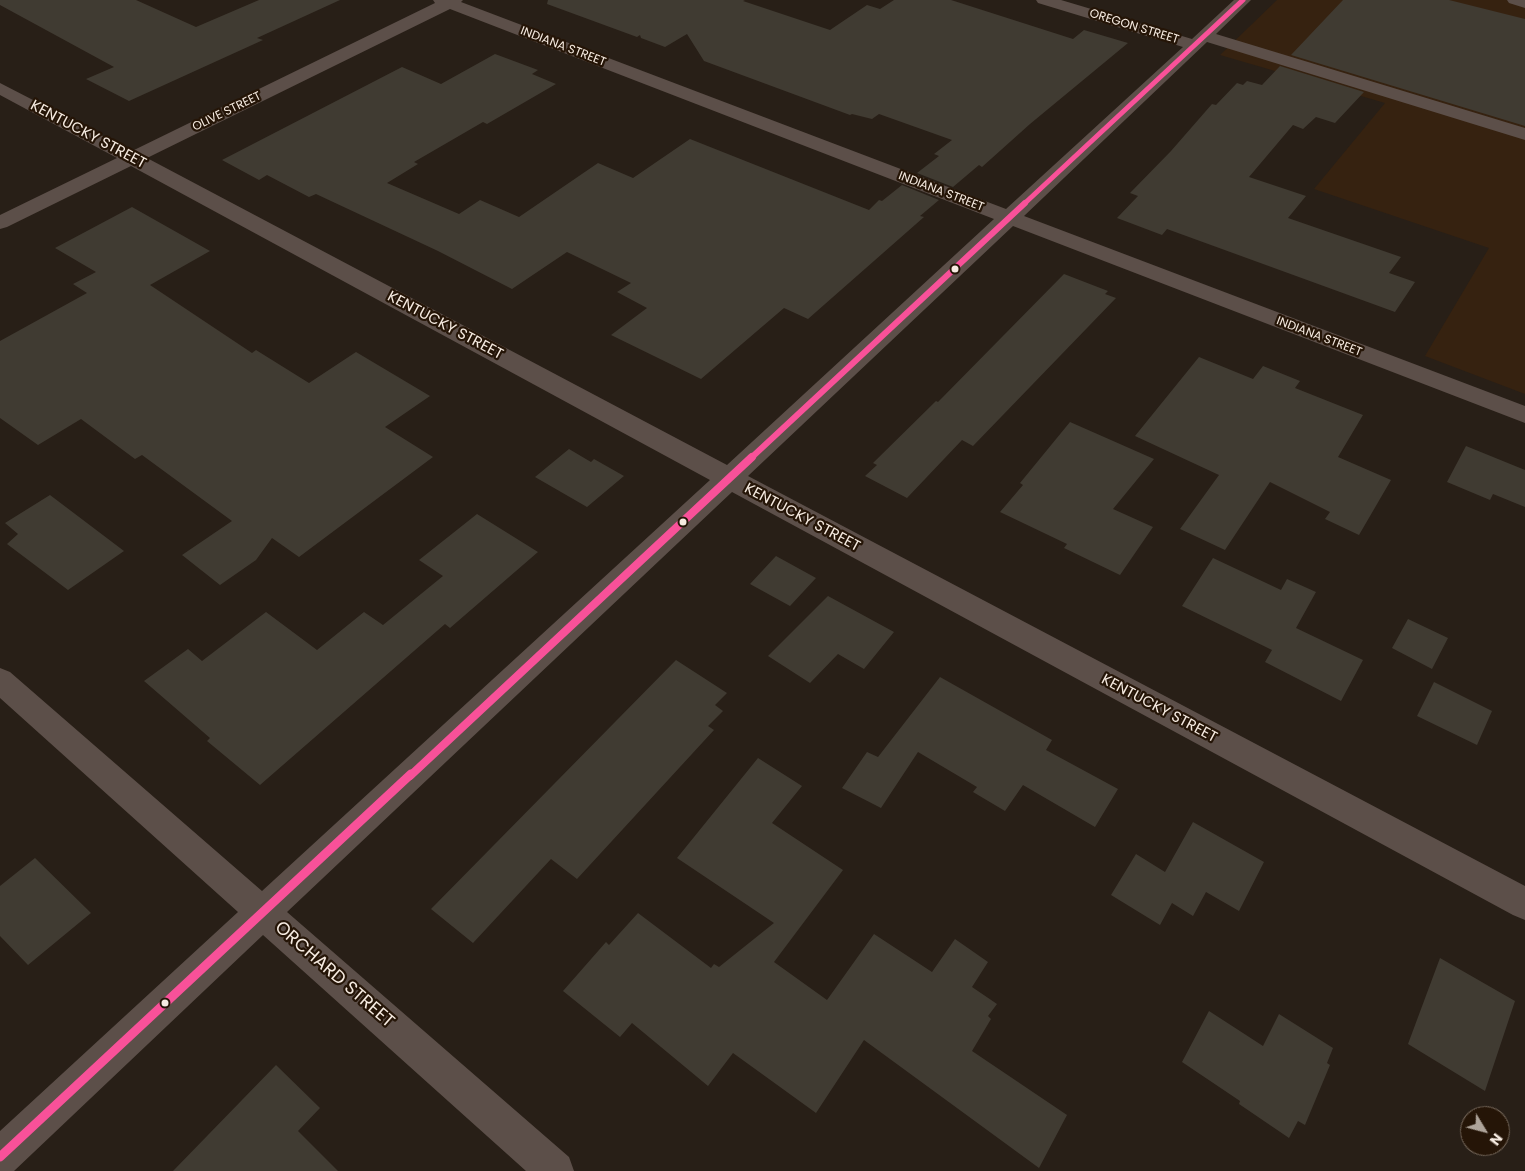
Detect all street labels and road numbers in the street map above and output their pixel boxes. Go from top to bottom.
street label: OREGON STREET [1087,7,1181,47]
street label: INDIANA STREET [518,24,608,70]
street label: OLIVE STREET [190,89,264,135]
street label: KENTUCKY STREET [27,97,149,173]
street label: INDIANA STREET [896,169,986,215]
street label: KENTUCKY STREET [384,288,506,364]
street label: INDIANA STREET [1274,314,1364,360]
street label: KENTUCKY STREET [741,480,863,556]
street label: KENTUCKY STREET [1098,671,1220,747]
street label: ORCHARD STREET [270,917,398,1033]

